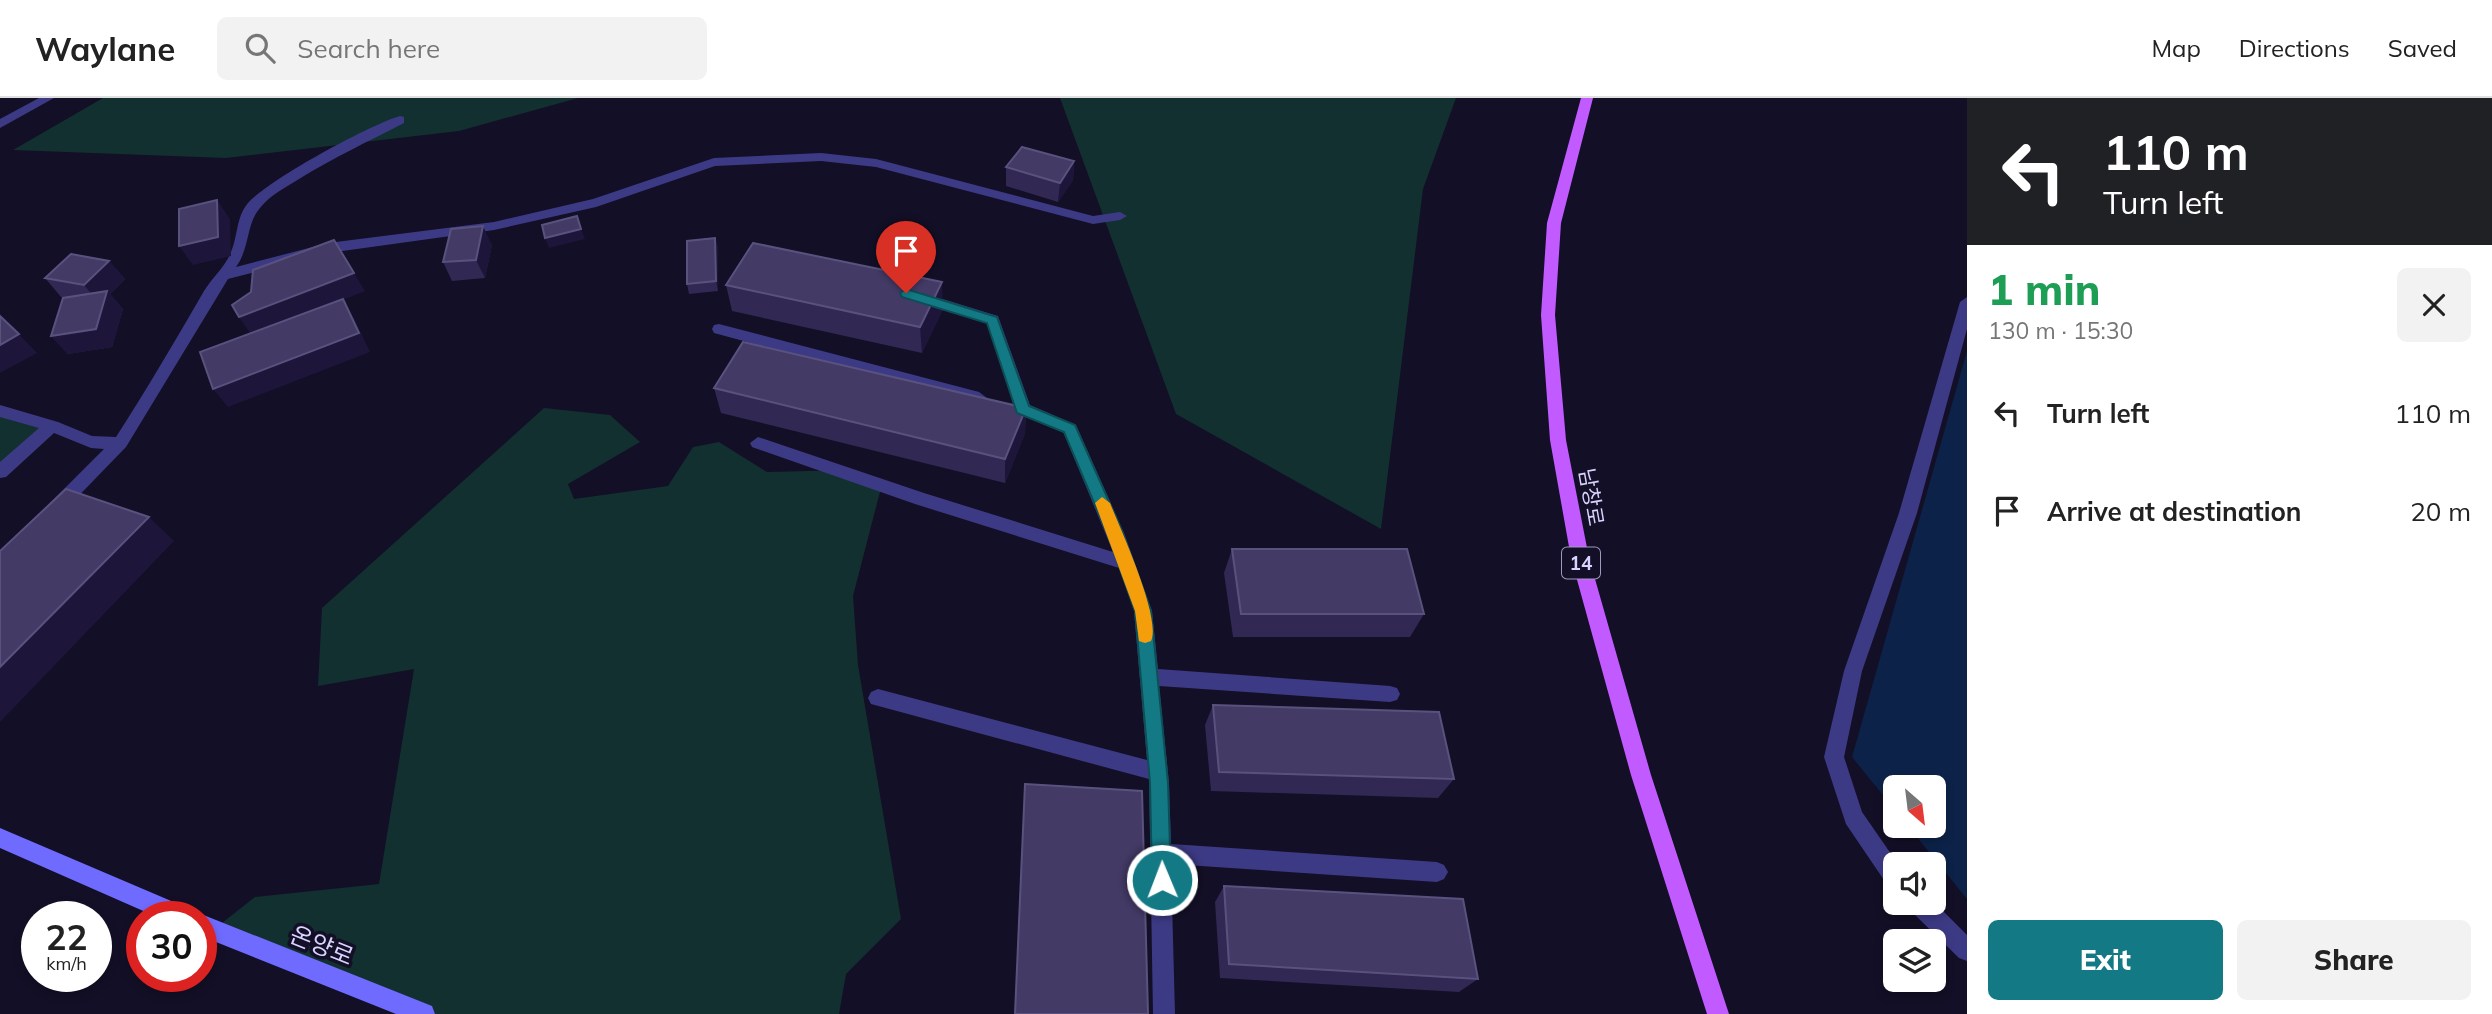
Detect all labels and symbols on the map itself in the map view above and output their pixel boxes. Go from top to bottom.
pin [876,221,936,293]
street label: 남창로 [1574,466,1610,528]
road number: 14 [1562,548,1600,578]
north arrow [1883,775,1946,838]
position arrow [1125,843,1199,917]
speed limit sign: 30 [126,901,217,992]
street label: 온양로 [286,919,358,971]

